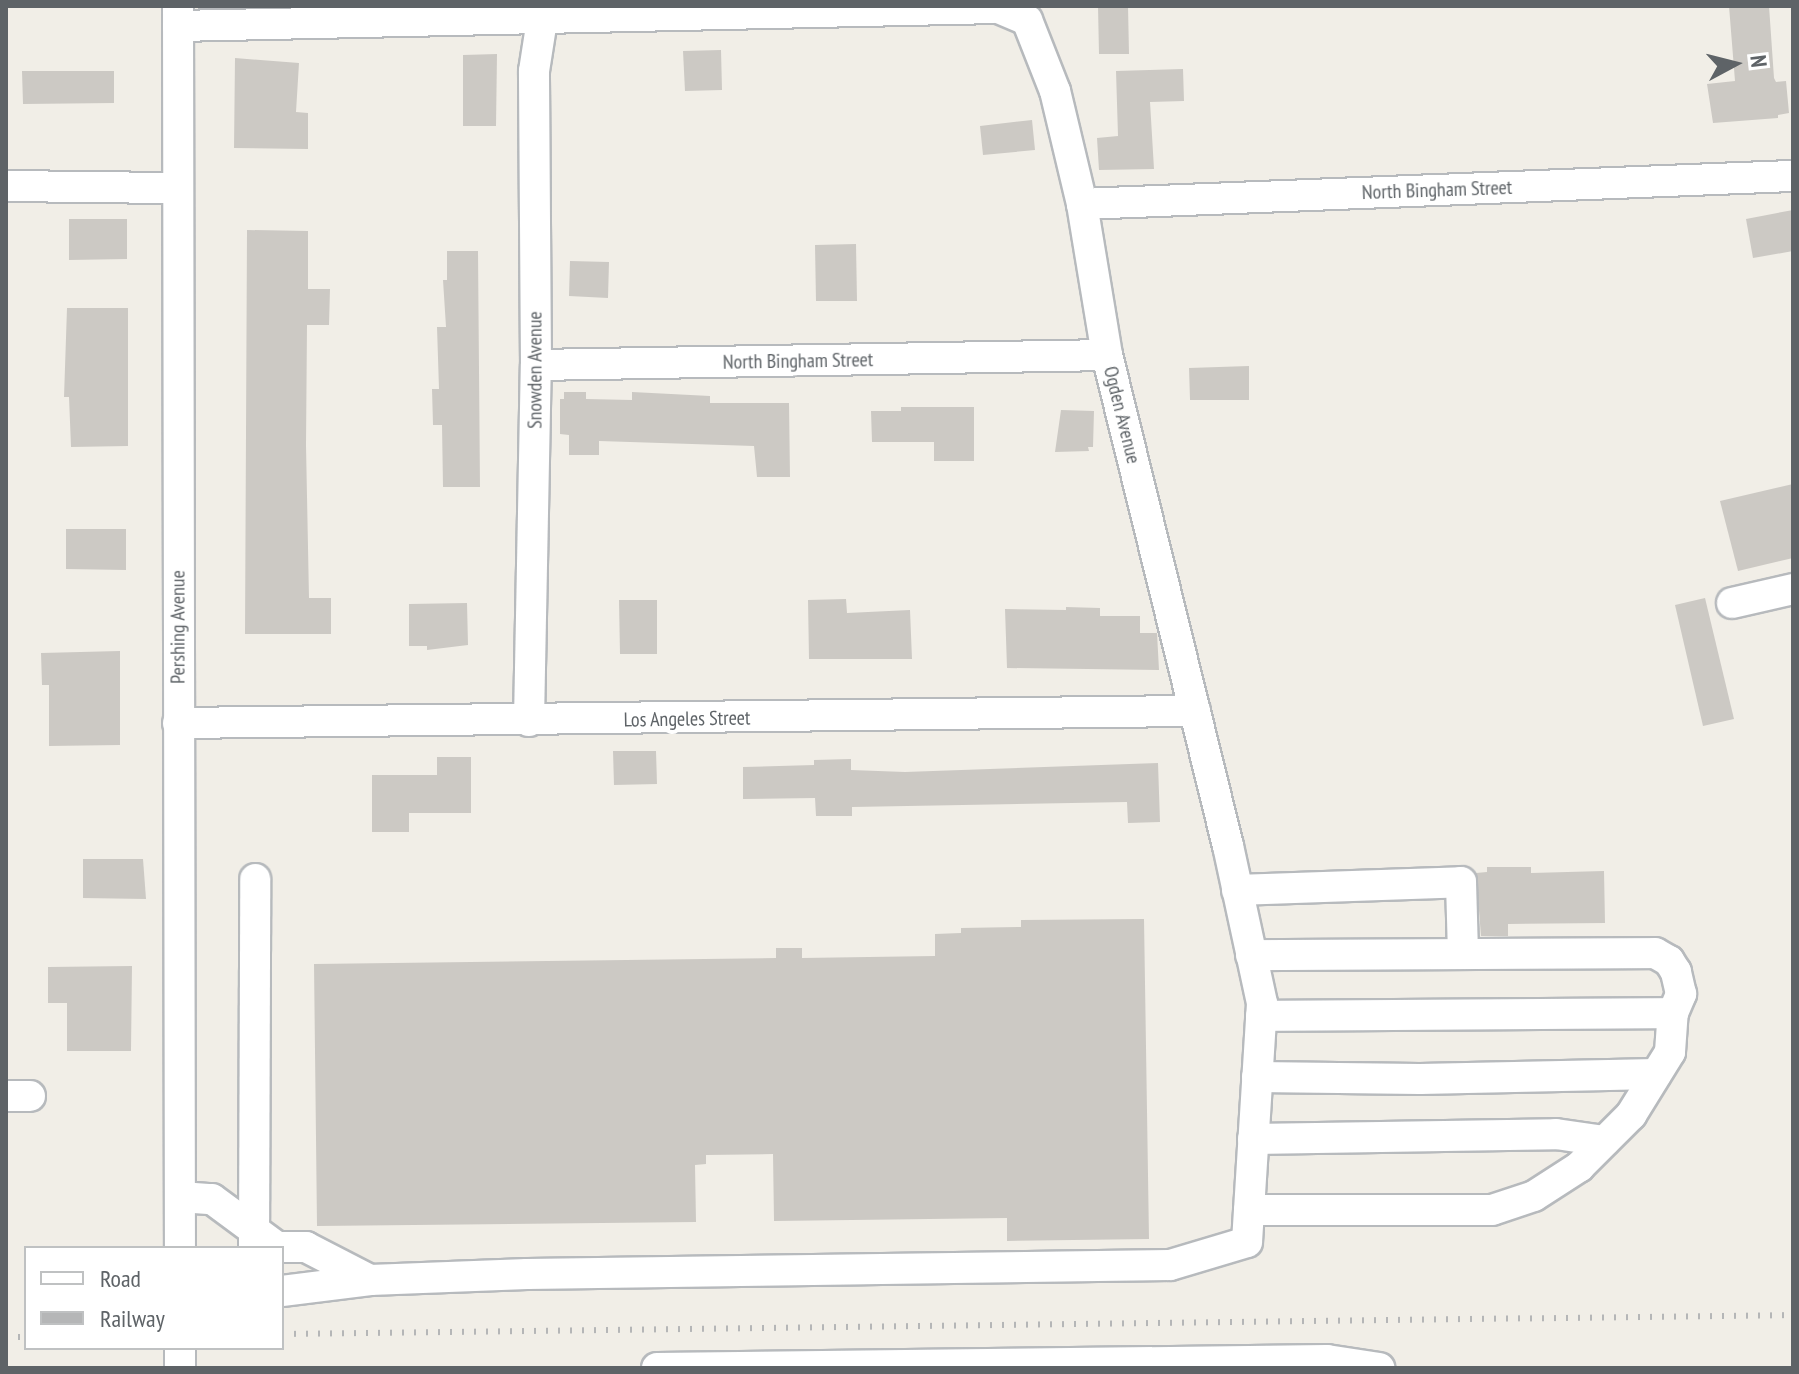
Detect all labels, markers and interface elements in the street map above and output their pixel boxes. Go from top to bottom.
north arrow [1695,24,1775,104]
text: N [1744,53,1773,69]
street label: North Bingham Street [1361,175,1513,205]
street label: Snowden Avenue [523,311,547,429]
street label: North Bingham Street [723,348,873,374]
street label: Ogden Avenue [1098,364,1146,466]
street label: Pershing Avenue [166,570,190,684]
street label: Los Angeles Street [623,706,751,732]
legend [24,1246,284,1350]
text: Road [100,1263,141,1294]
text: Railway [100,1303,165,1334]

